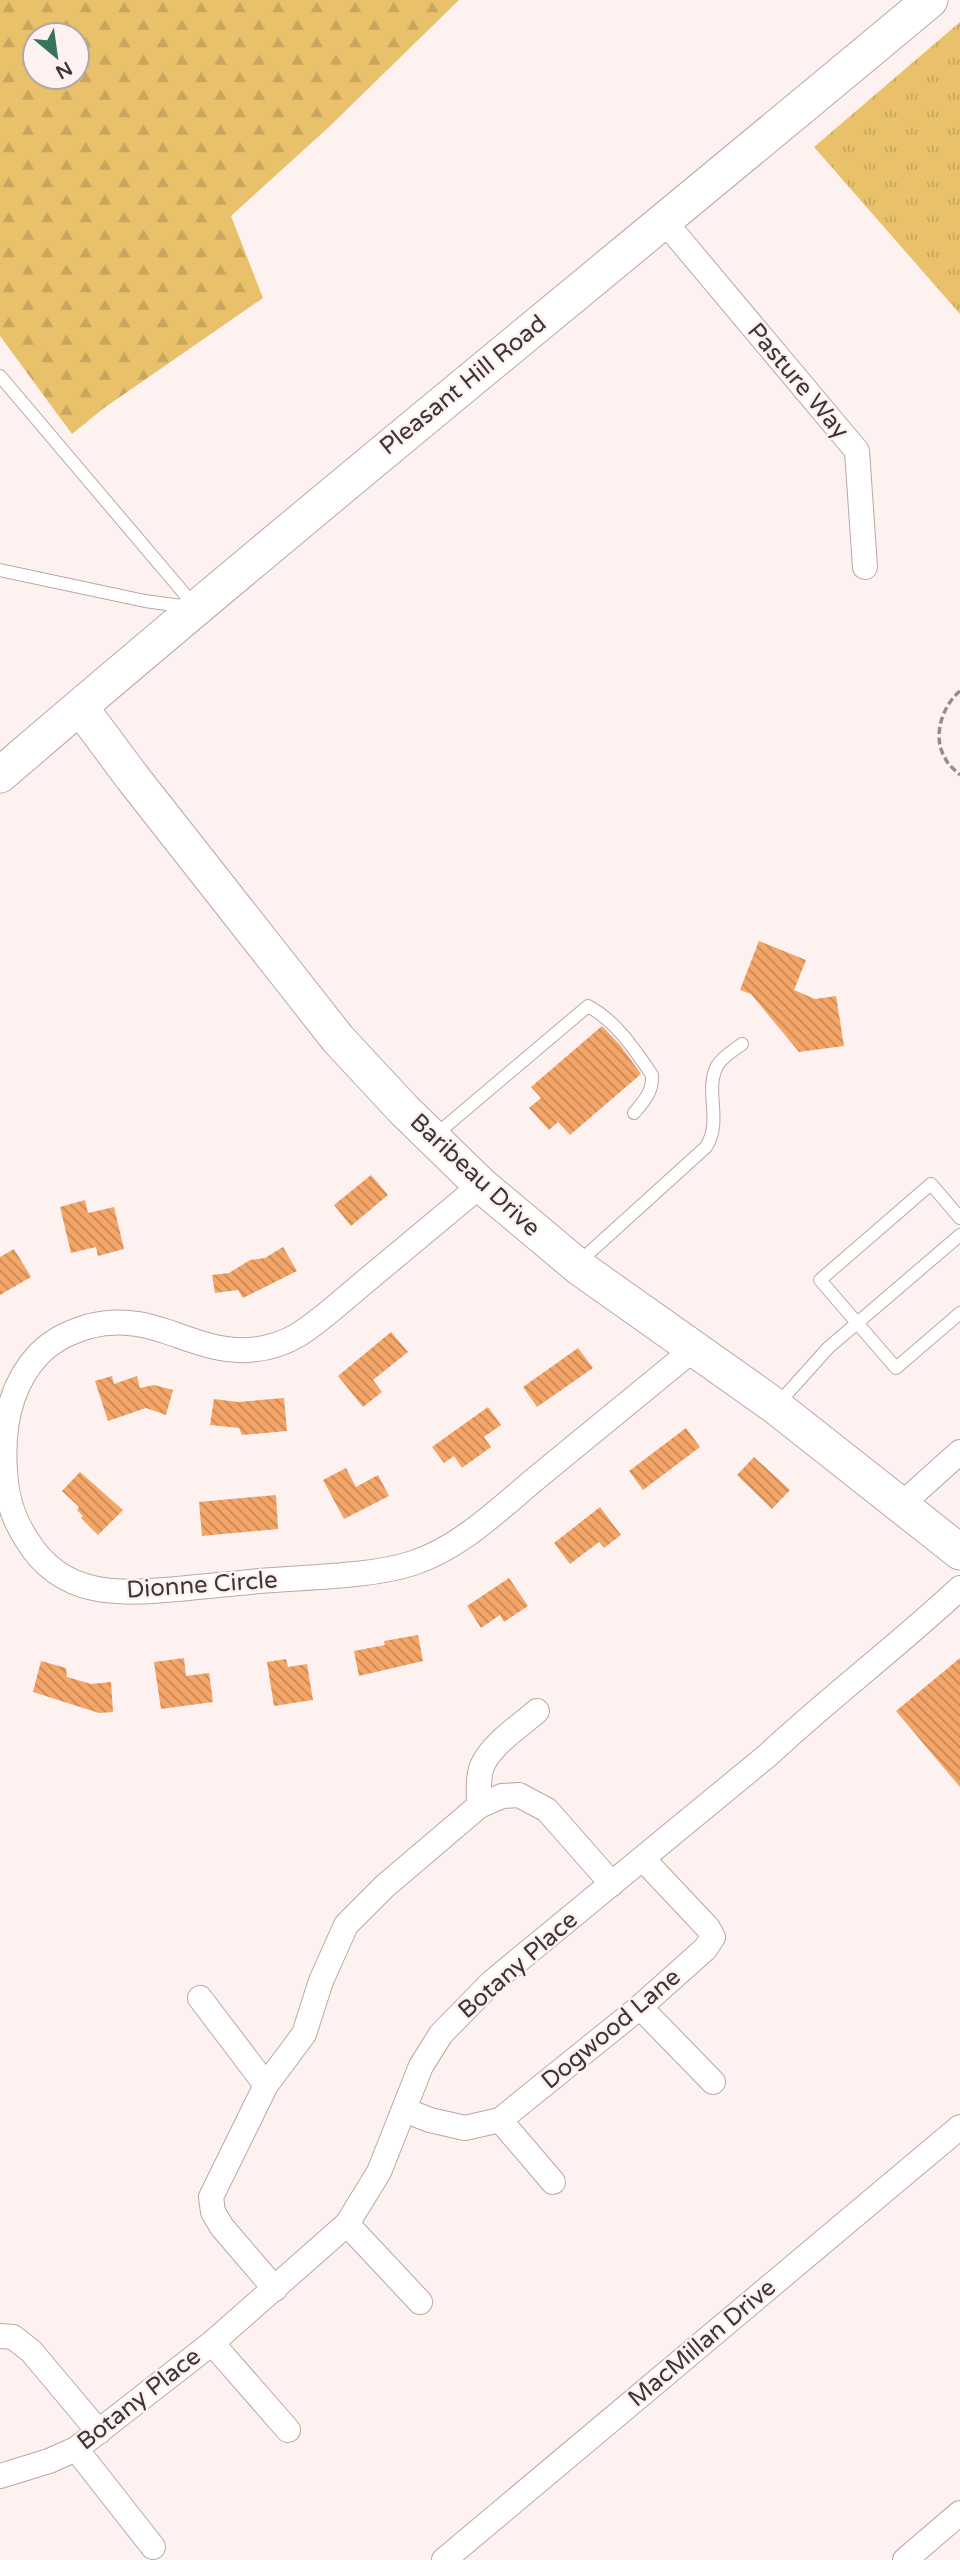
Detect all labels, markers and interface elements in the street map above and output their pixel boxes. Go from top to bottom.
north arrow [21,21,91,91]
text: N [52,57,76,83]
street label: Pleasant Hill Road [374,309,552,461]
street label: Pasture Way [741,317,855,445]
street label: Baribeau Drive [404,1107,546,1243]
street label: Dionne Circle [126,1565,278,1605]
street label: Botany Place [452,1905,584,2025]
street label: Dogwood Lane [536,1963,686,2095]
street label: MacMillan Drive [622,2273,782,2413]
street label: Botany Place [71,2342,207,2456]

